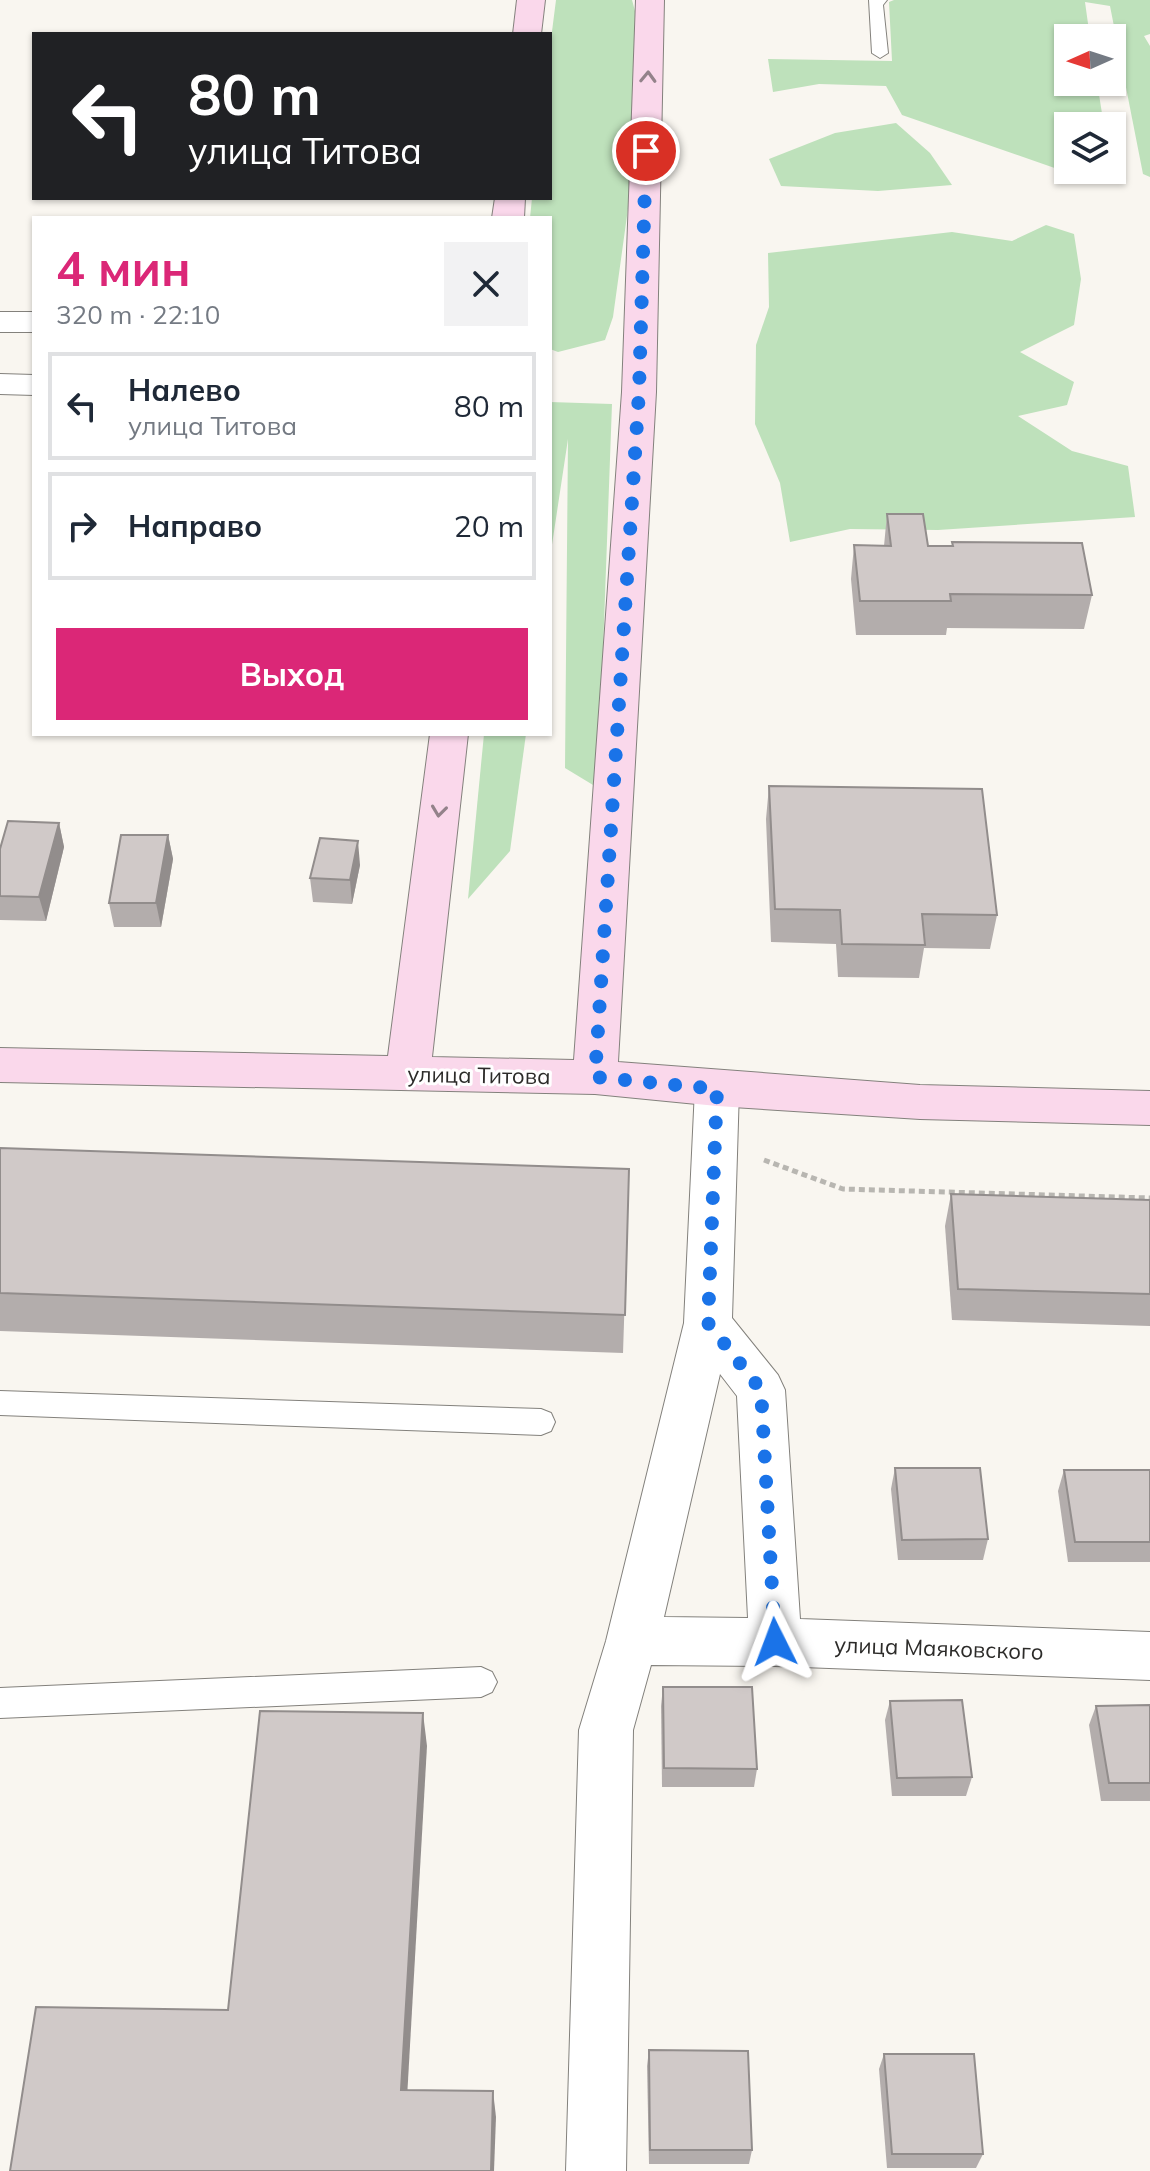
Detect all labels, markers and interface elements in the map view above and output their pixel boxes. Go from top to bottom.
north arrow [1054,24,1126,96]
map controls [1054,24,1126,184]
text: 80 m [188,59,321,129]
icon: left [56,64,160,168]
one-way arrow [639,70,656,83]
button: layers [1054,112,1126,184]
pin [612,117,680,185]
text: улица Титова [188,128,422,173]
icon: arrive [624,129,668,173]
text: 4 мин [56,238,191,298]
button: close [444,242,528,326]
text: 320 m · 22:10 [56,298,220,331]
text: Налево [128,371,241,409]
icon: left [60,384,104,428]
text: 80 m [454,387,524,425]
text: улица Титова [128,409,297,442]
icon: right [60,504,104,548]
text: Направо [128,507,262,545]
text: 20 m [454,507,524,545]
button: Выход [56,628,528,720]
one-way arrow [431,805,448,818]
street label: улица Титова [407,1060,551,1090]
position arrow [733,1600,817,1684]
street label: улица Маяковского [834,1630,1044,1666]

